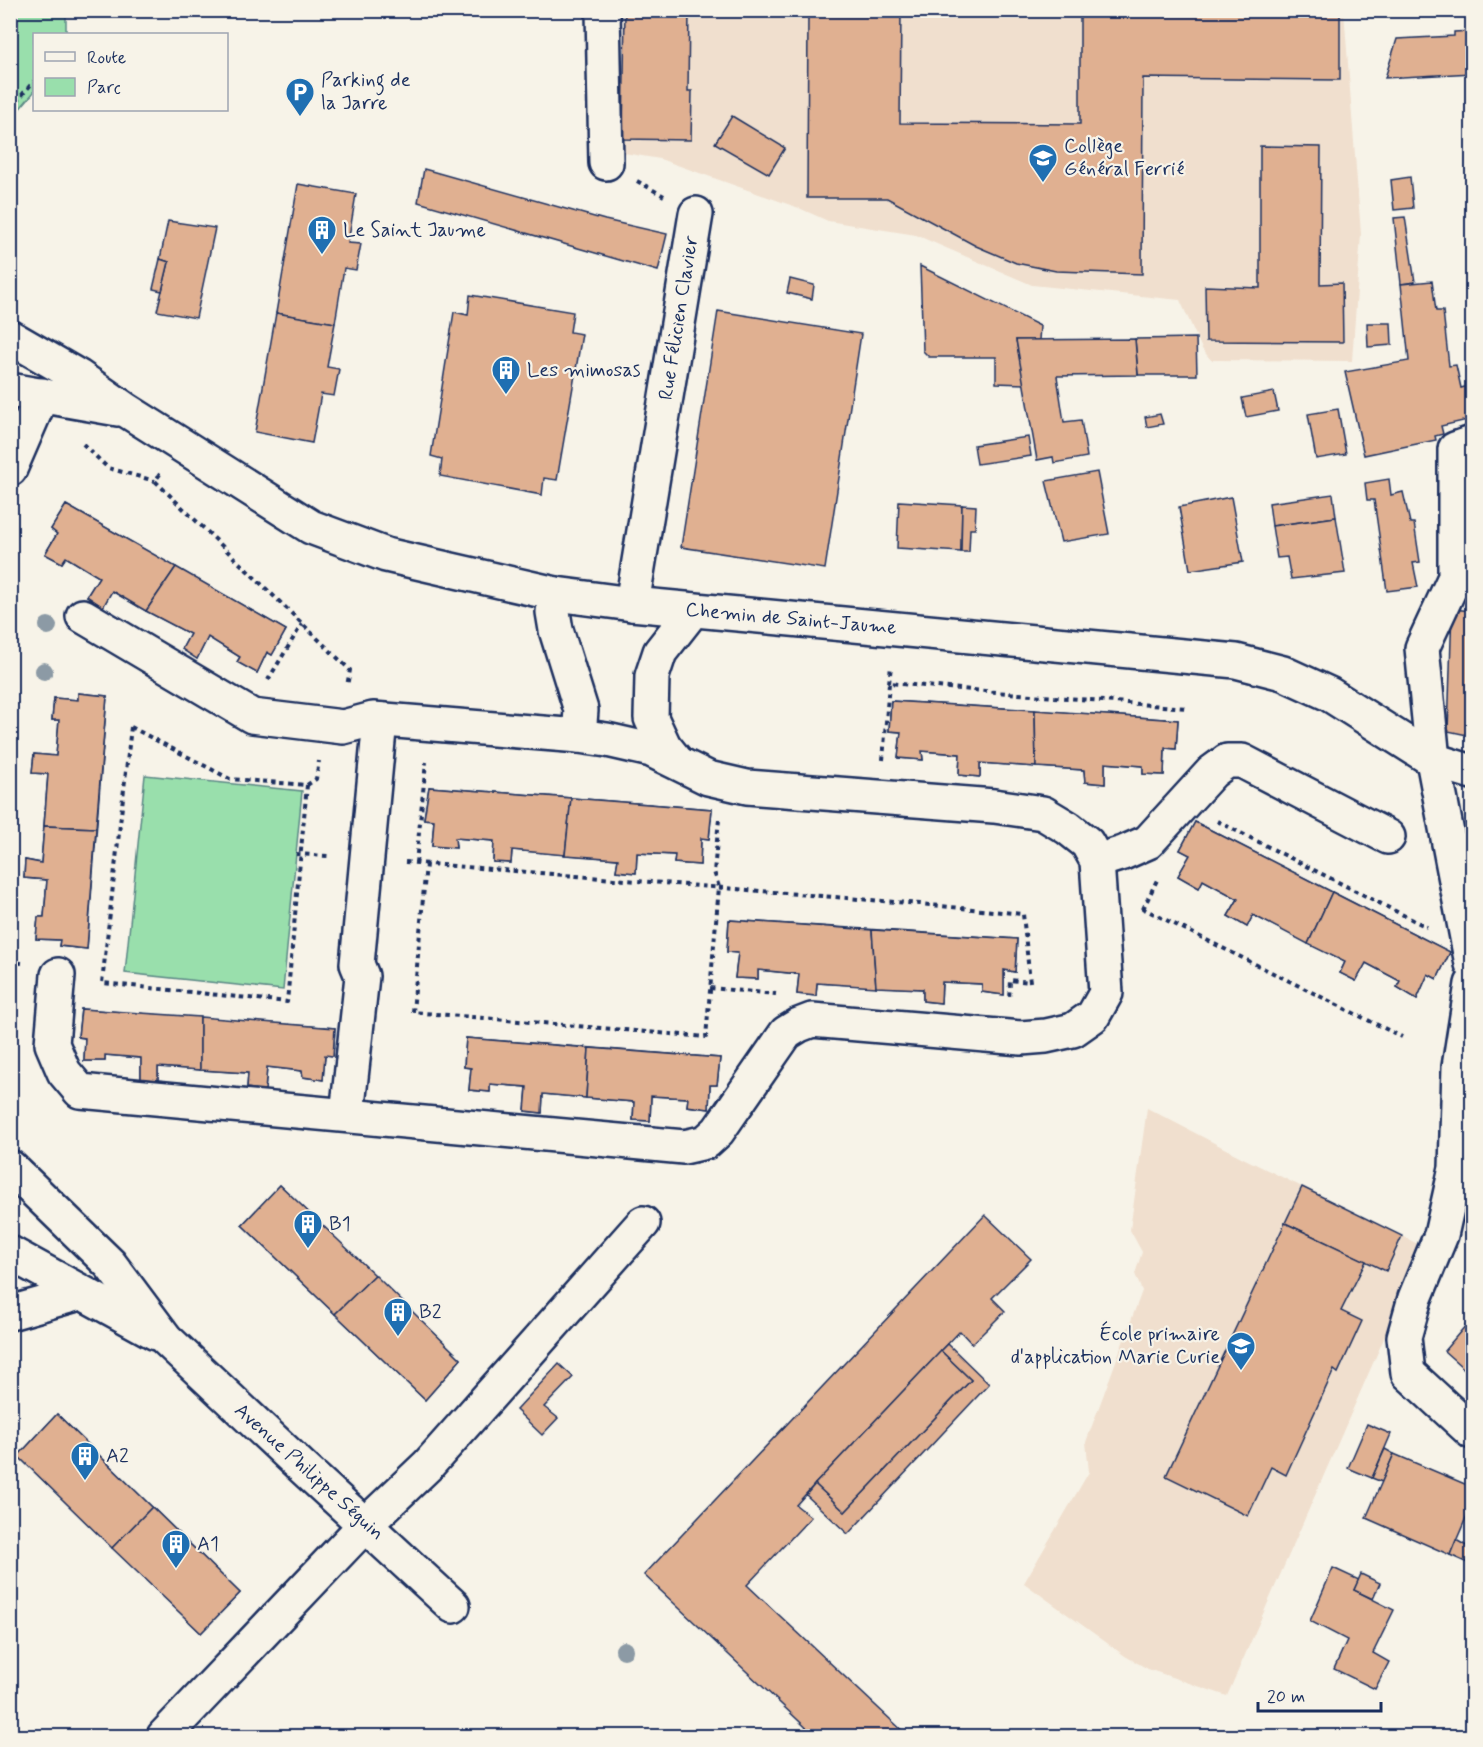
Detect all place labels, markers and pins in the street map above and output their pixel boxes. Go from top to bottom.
place label: Parking de la Jarre [321,67,411,117]
parking icon: Parking de la Jarre [284,76,316,118]
place label: Collège Général Ferrié [1064,133,1184,183]
school or university icon: Collège Général Ferrié [1027,142,1059,184]
building icon: Le Saint Jaume [306,214,338,256]
place label: Le Saint Jaume [343,217,486,244]
building icon: Les mimosas [490,354,522,396]
place label: Les mimosas [527,357,641,384]
building icon: B1 [292,1208,324,1250]
place label: B1 [329,1211,351,1238]
building icon: B2 [382,1296,414,1338]
place label: B2 [419,1299,442,1326]
place label: École primaire d'application Marie Curie [1011,1321,1220,1371]
school or university icon: École primaire d'application Marie Curie [1225,1330,1257,1372]
building icon: A2 [69,1440,101,1482]
place label: A2 [106,1443,129,1470]
building icon: A1 [160,1528,192,1570]
place label: A1 [197,1531,219,1558]

